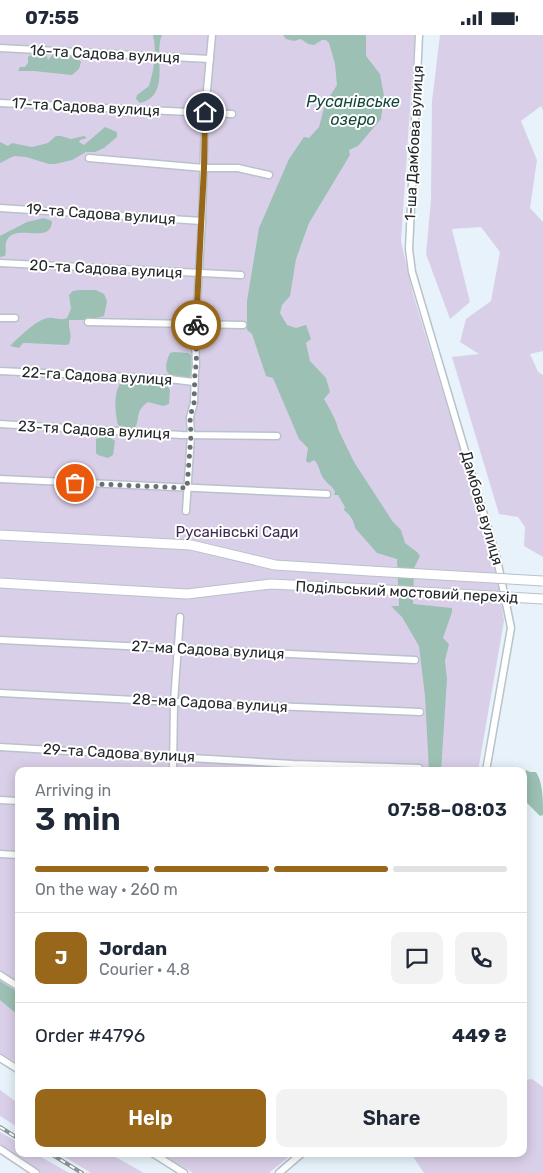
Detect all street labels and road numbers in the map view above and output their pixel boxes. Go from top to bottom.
street label: 16-та Садова вулиця [30,41,180,67]
street label: 1-ша Дамбова вулиця [401,65,427,221]
street label: 17-та Садова вулиця [12,94,160,120]
street label: 19-та Садова вулиця [26,200,176,228]
street label: 20-та Садова вулиця [29,256,183,282]
street label: 22-га Садова вулиця [21,363,173,389]
street label: 23-тя Садова вулиця [17,417,171,443]
street label: Дамбова вулиця [457,449,507,567]
street label: Подільський мостовий перехід [295,577,519,607]
street label: 27-ма Садова вулиця [131,637,285,663]
street label: 28-ма Садова вулиця [132,690,288,716]
street label: 29-та Садова вулиця [43,740,195,766]

